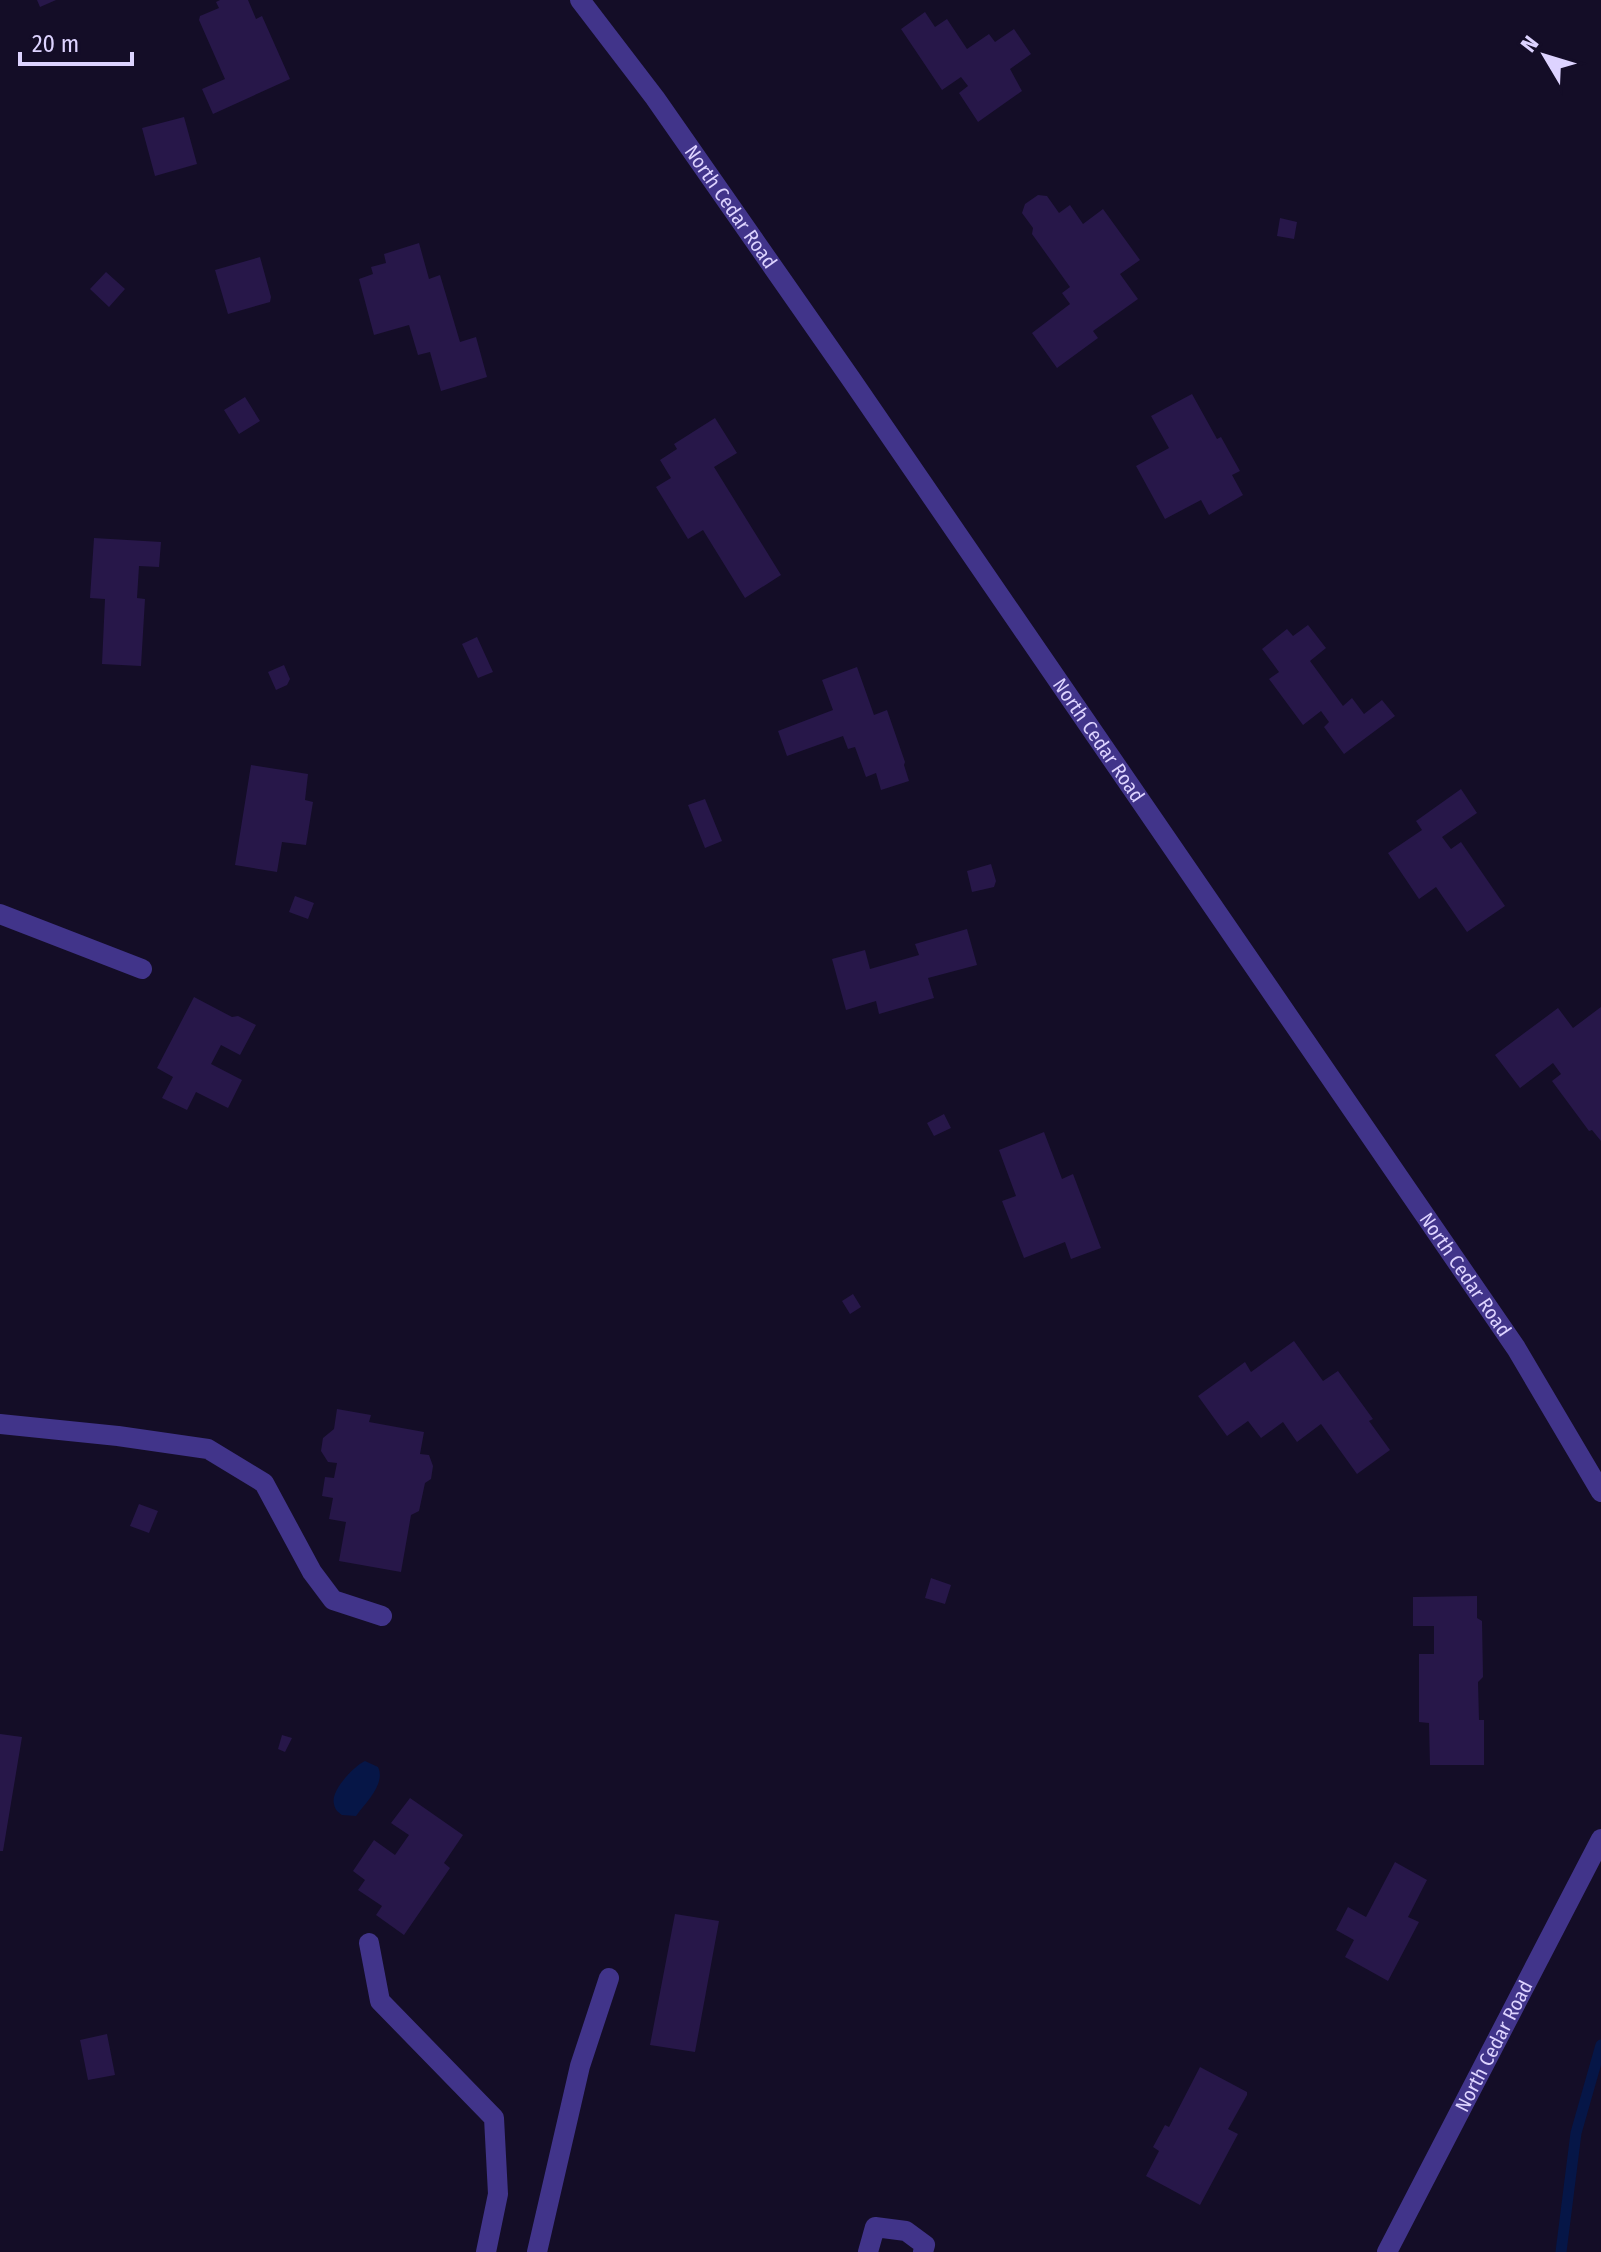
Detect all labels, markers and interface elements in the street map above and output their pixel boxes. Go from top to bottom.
scale bar [20,16,132,66]
north arrow [1505,16,1585,96]
text: 20 m [32,30,79,58]
text: N [1515,30,1544,58]
street label: North Cedar Road [680,140,782,273]
street label: North Cedar Road [1048,674,1150,807]
street label: North Cedar Road [1415,1208,1516,1341]
street label: North Cedar Road [1450,1976,1538,2116]

